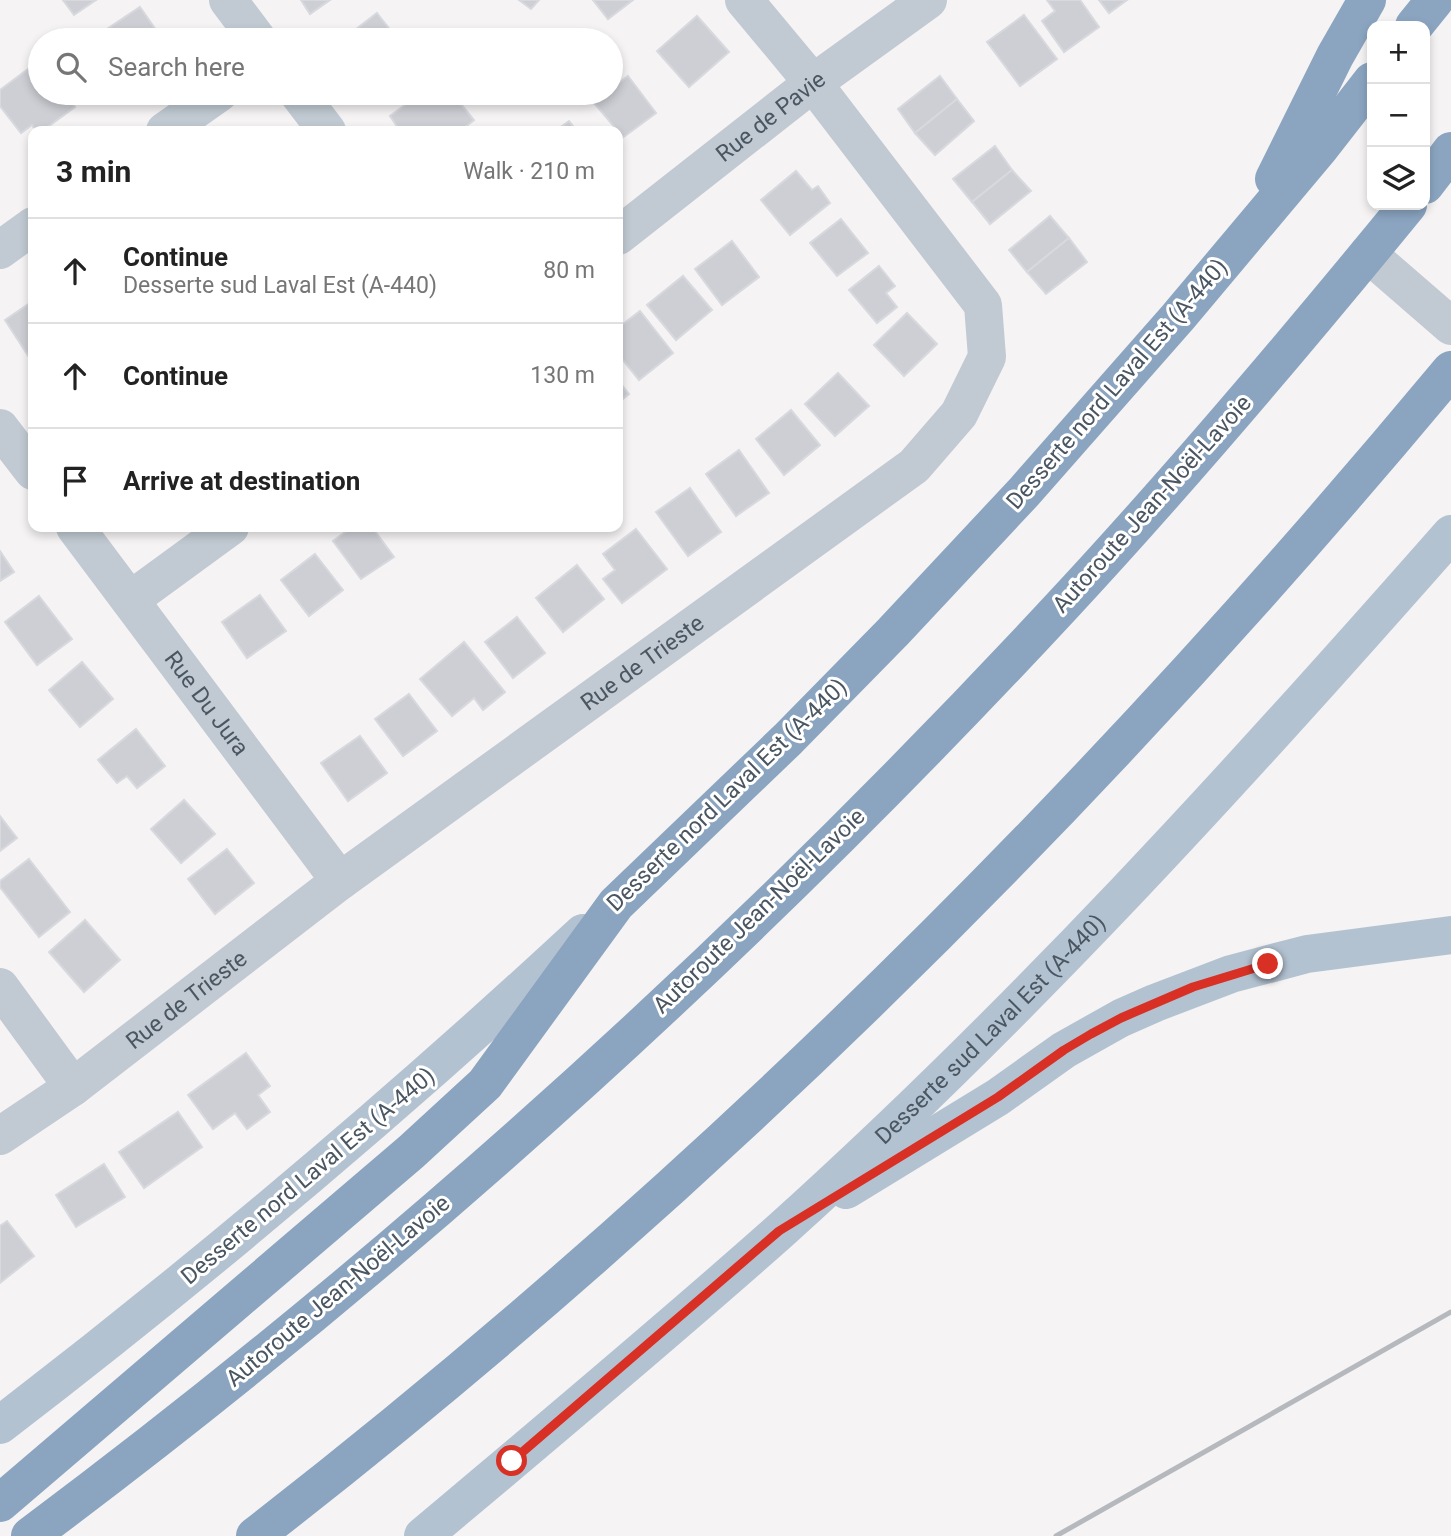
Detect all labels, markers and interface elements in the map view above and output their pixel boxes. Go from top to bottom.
map controls [1367,21,1430,210]
button: + [1367,21,1430,84]
search box [28,28,623,105]
icon: search [52,48,90,86]
text: Search here [108,52,245,82]
street label: Rue de Pavie [711,65,830,167]
button: − [1367,84,1430,147]
button: layers [1367,147,1430,210]
text: 3 min [56,154,131,189]
text: Walk · 210 m [463,158,595,185]
text: Continue [123,242,228,272]
icon: ahead [56,252,94,290]
street label: Desserte nord Laval Est (A-440) [1001,253,1233,515]
text: 80 m [543,257,595,284]
text: Desserte sud Laval Est (A-440) [123,272,437,299]
icon: ahead [56,357,94,395]
text: Continue [123,361,228,391]
text: 130 m [530,362,595,389]
street label: Autoroute Jean-Noël-Lavoie [1047,390,1257,618]
icon: arrive [56,462,94,500]
text: Arrive at destination [123,466,360,496]
street label: Rue de Trieste [575,609,709,716]
street label: Rue Du Jura [159,646,255,761]
street label: Desserte nord Laval Est (A-440) [602,673,852,917]
street label: Autoroute Jean-Noël-Lavoie [648,803,870,1019]
street label: Desserte sud Laval Est (A-440) [869,909,1111,1150]
street label: Rue de Trieste [120,945,252,1055]
route end [1252,948,1283,979]
street label: Desserte nord Laval Est (A-440) [176,1062,440,1290]
street label: Autoroute Jean-Noël-Lavoie [221,1190,455,1392]
route start [496,1445,527,1476]

